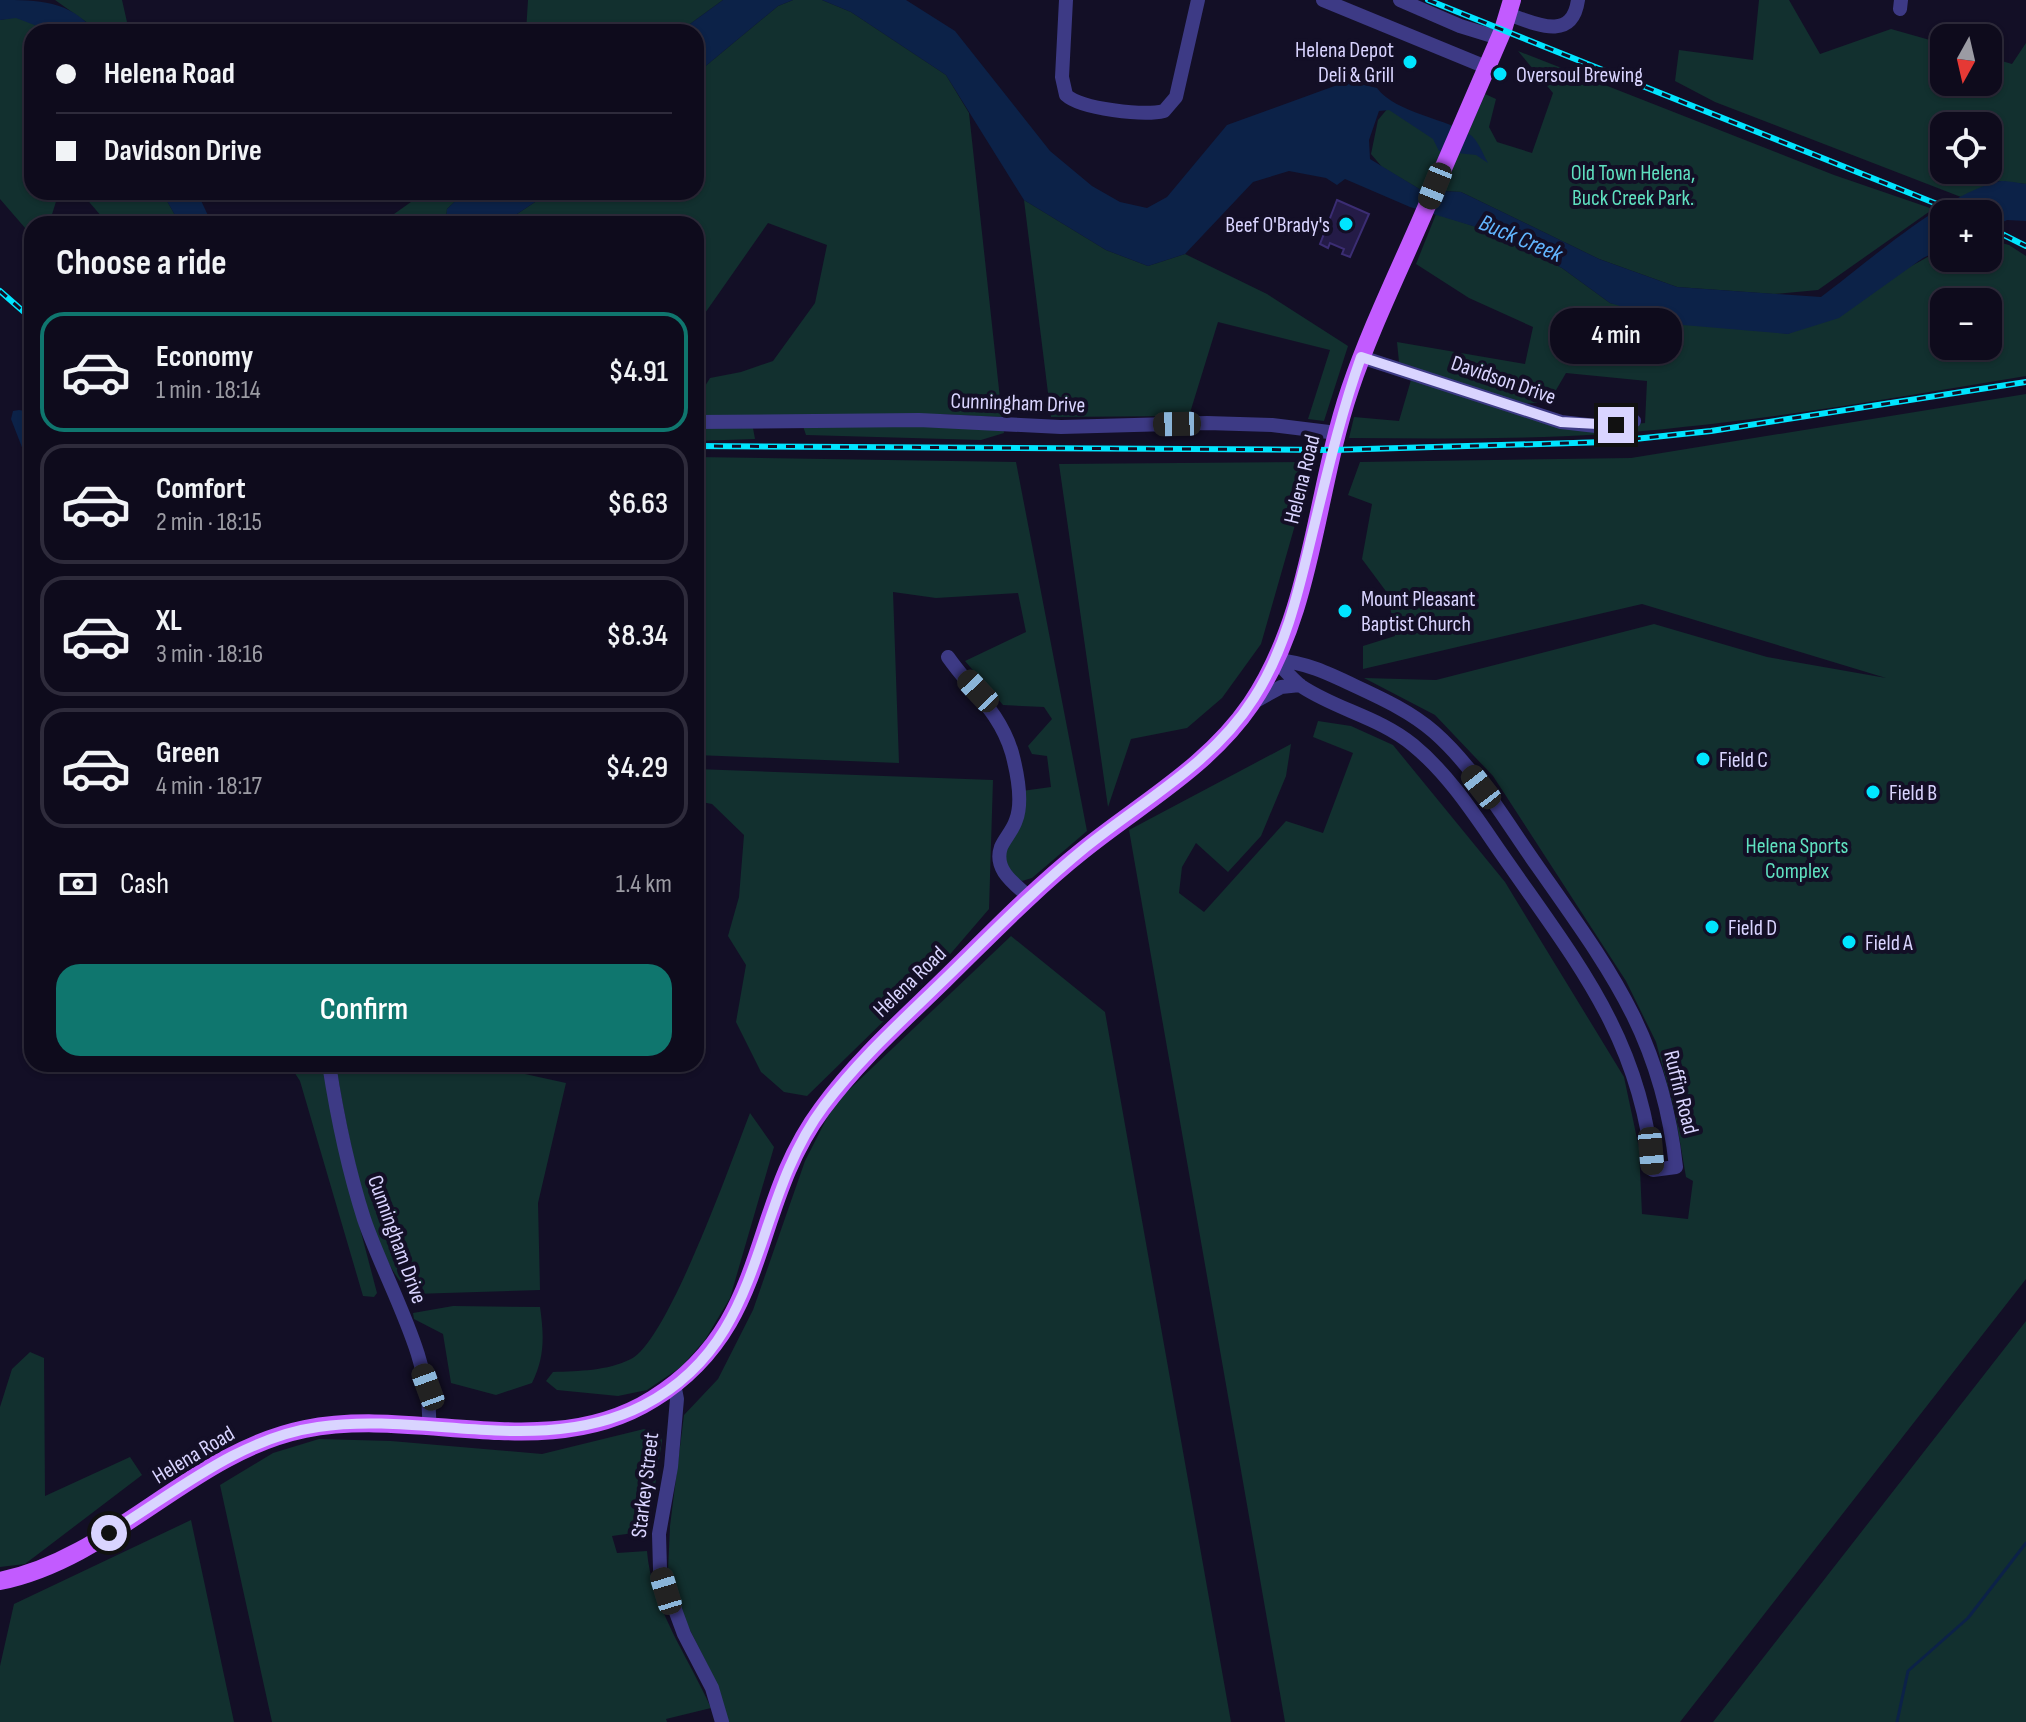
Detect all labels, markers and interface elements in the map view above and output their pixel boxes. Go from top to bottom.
north arrow [1930,24,2002,96]
map controls [1930,24,2002,360]
place label: Helena Depot Deli & Grill [1295,37,1394,89]
marker: Helena Depot Deli & Grill [1401,53,1419,71]
text: Helena Road [104,56,235,92]
place label: Oversoul Brewing [1516,62,1643,89]
marker: Oversoul Brewing [1491,65,1509,83]
button: locate [1930,112,2002,184]
text: Davidson Drive [104,133,262,169]
car [1415,159,1455,213]
park label: Old Town Helena, Buck Creek Park. [1571,160,1695,212]
button: + [1930,200,2002,272]
water label: Buck Creek [1475,208,1568,269]
place label: Beef O'Brady's [1225,212,1330,239]
marker: Beef O'Brady's [1337,215,1355,233]
text: Choose a ride [56,242,227,285]
button: − [1930,288,2002,360]
callout: 4 min [1550,309,1682,365]
text: 4 min [1591,320,1641,351]
icon: car [60,336,132,408]
text: Economy [156,339,253,375]
street label: Davidson Drive [1448,350,1559,411]
text: $4.91 [609,354,668,390]
text: 1 min · 18:14 [156,375,261,406]
street label: Cunningham Drive [950,388,1086,419]
route end [1598,407,1634,443]
car [1153,412,1201,436]
street label: Helena Road [1278,432,1327,527]
icon: car [60,468,132,540]
text: Comfort [156,471,246,507]
text: $6.63 [607,486,668,522]
text: 2 min · 18:15 [156,507,262,538]
place label: Mount Pleasant Baptist Church [1361,586,1476,638]
icon: car [60,600,132,672]
marker: Mount Pleasant Baptist Church [1336,602,1354,620]
text: XL [156,603,182,639]
text: $8.34 [606,618,668,654]
text: 3 min · 18:16 [156,639,263,670]
car [953,665,1003,717]
icon: car [60,732,132,804]
text: Green [156,735,220,771]
place label: Field C [1719,747,1768,774]
text: $4.29 [606,750,668,786]
marker: Field C [1694,750,1712,768]
car [1457,761,1505,813]
text: 4 min · 18:17 [156,771,262,802]
place label: Field B [1889,780,1937,807]
marker: Field B [1864,783,1882,801]
park label: Helena Sports Complex [1745,833,1849,885]
icon: cash [56,862,100,906]
text: Cash [120,866,169,902]
text: 1.4 km [616,869,672,900]
place label: Field D [1728,915,1777,942]
marker: Field D [1703,918,1721,936]
place label: Field A [1865,930,1913,957]
marker: Field A [1840,933,1858,951]
street label: Helena Road [868,941,952,1023]
button: Confirm [56,964,672,1056]
street label: Ruffin Road [1657,1048,1704,1137]
car [1637,1126,1665,1176]
street label: Cunningham Drive [361,1172,432,1307]
car [409,1360,447,1414]
street label: Helena Road [148,1420,240,1490]
street label: Starkey Street [626,1431,665,1539]
route start [91,1515,127,1551]
car [648,1565,684,1617]

